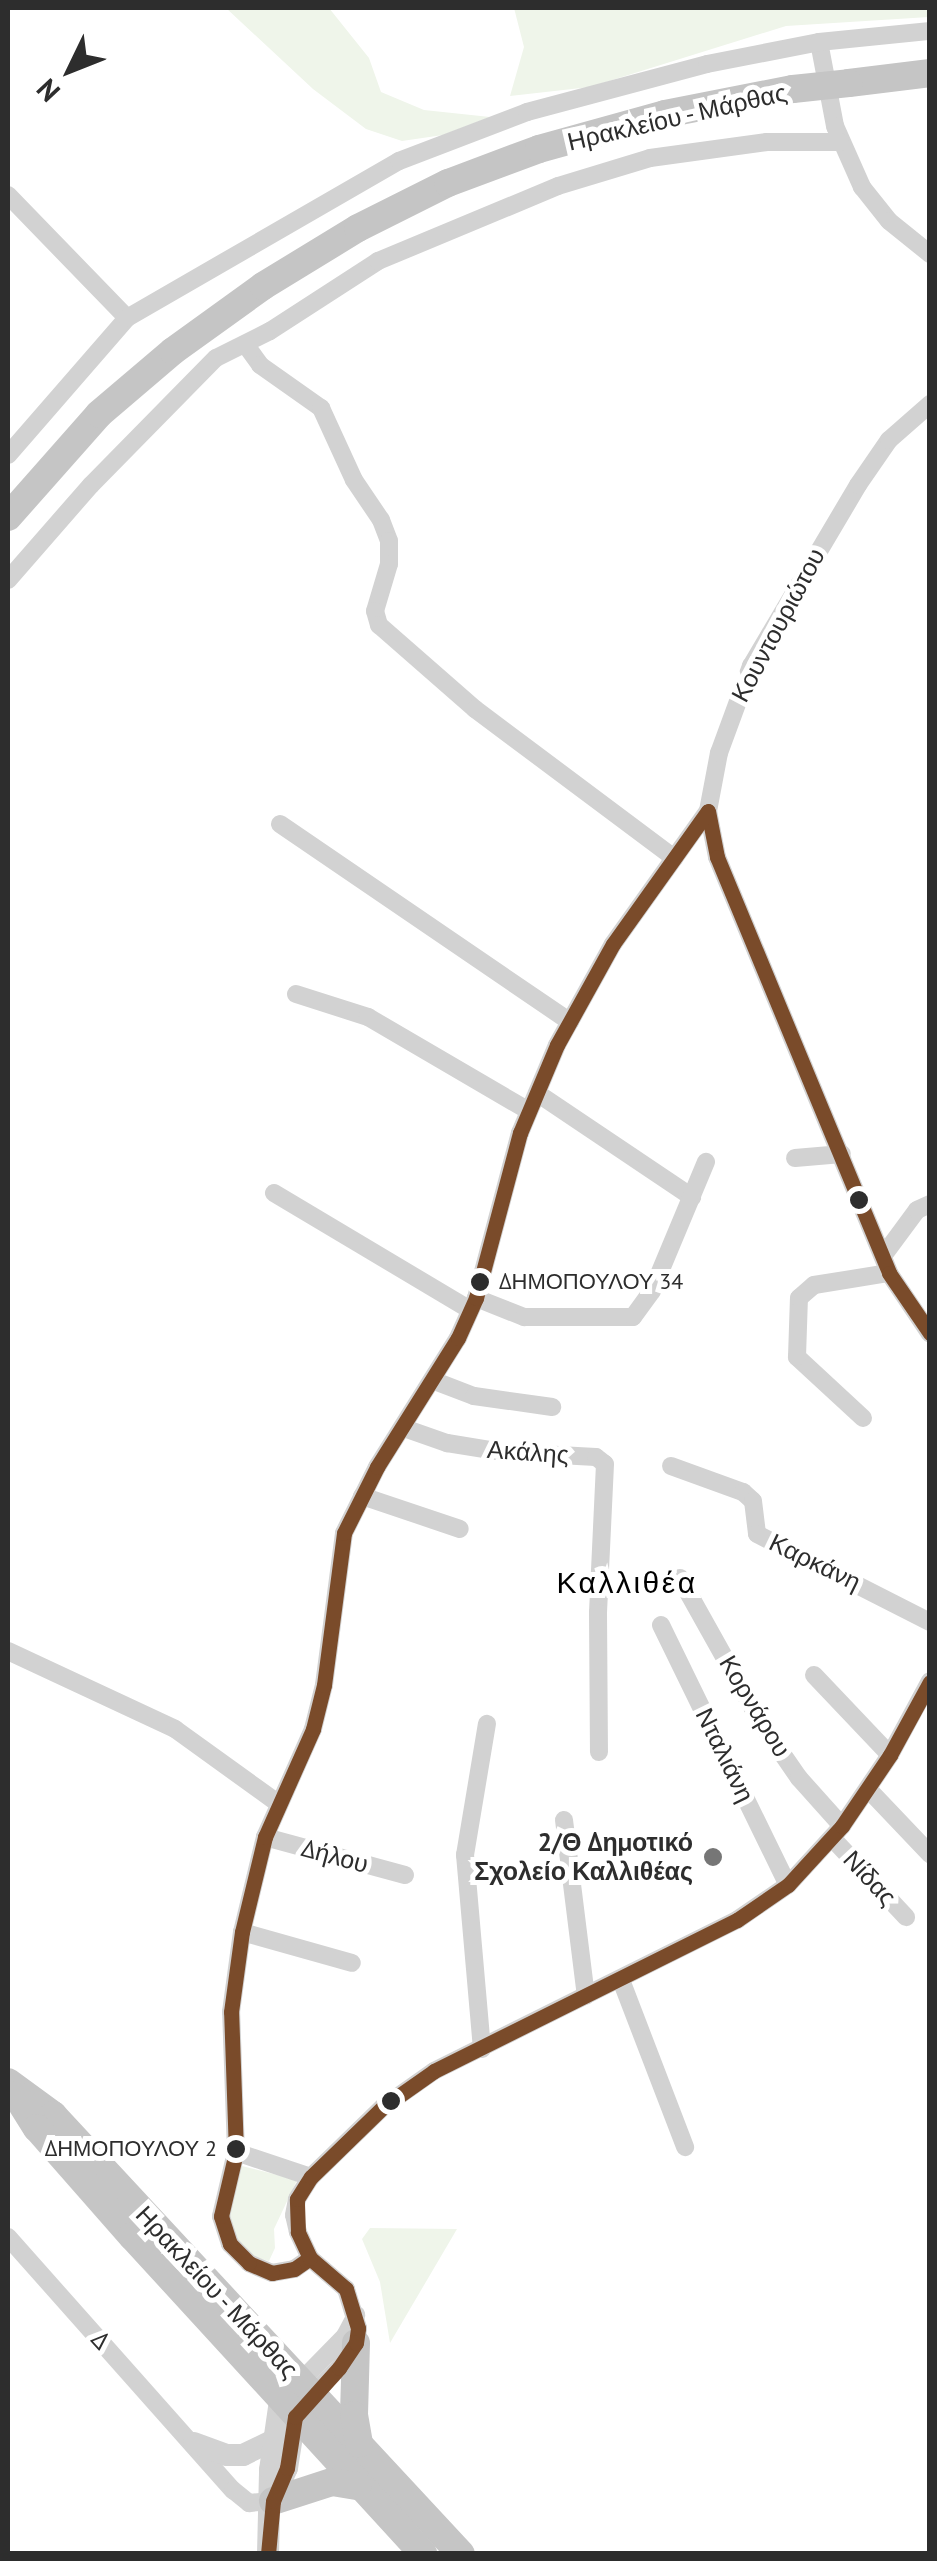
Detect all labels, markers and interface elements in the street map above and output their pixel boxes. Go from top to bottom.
north arrow [20,20,120,120]
text: N [28,71,68,110]
street label: Ηρακλείου - Μάρθας [562,77,792,157]
street label: Κουντουριώτου [725,543,831,707]
unlabelled marker [849,1190,869,1210]
place label: ΔΗΜΟΠΟΥΛΟΥ 34 [499,1269,683,1295]
marker: ΔΗΜΟΠΟΥΛΟΥ 34 [470,1272,490,1292]
street label: Ακάλης [486,1434,570,1470]
street label: Καρκάνη [764,1527,866,1597]
district label: Καλλιθέα [556,1564,698,1600]
street label: Κορνάρου [713,1650,797,1762]
street label: Νταλιάνη [689,1703,761,1807]
place label: 2/Θ Δημοτικό Σχολείο Καλλιθέας [474,1828,693,1887]
street label: Δήλου [298,1833,372,1879]
street label: Νίδας [837,1844,903,1912]
marker: 2/Θ Δημοτικό Σχολείο Καλλιθέας [702,1846,724,1868]
unlabelled marker [381,2091,401,2111]
place label: ΔΗΜΟΠΟΥΛΟΥ 2 [45,2136,217,2162]
marker: ΔΗΜΟΠΟΥΛΟΥ 2 [226,2139,246,2159]
street label: Ηρακλείου - Μάρθας [128,2198,306,2386]
street label: Δ [85,2325,117,2355]

